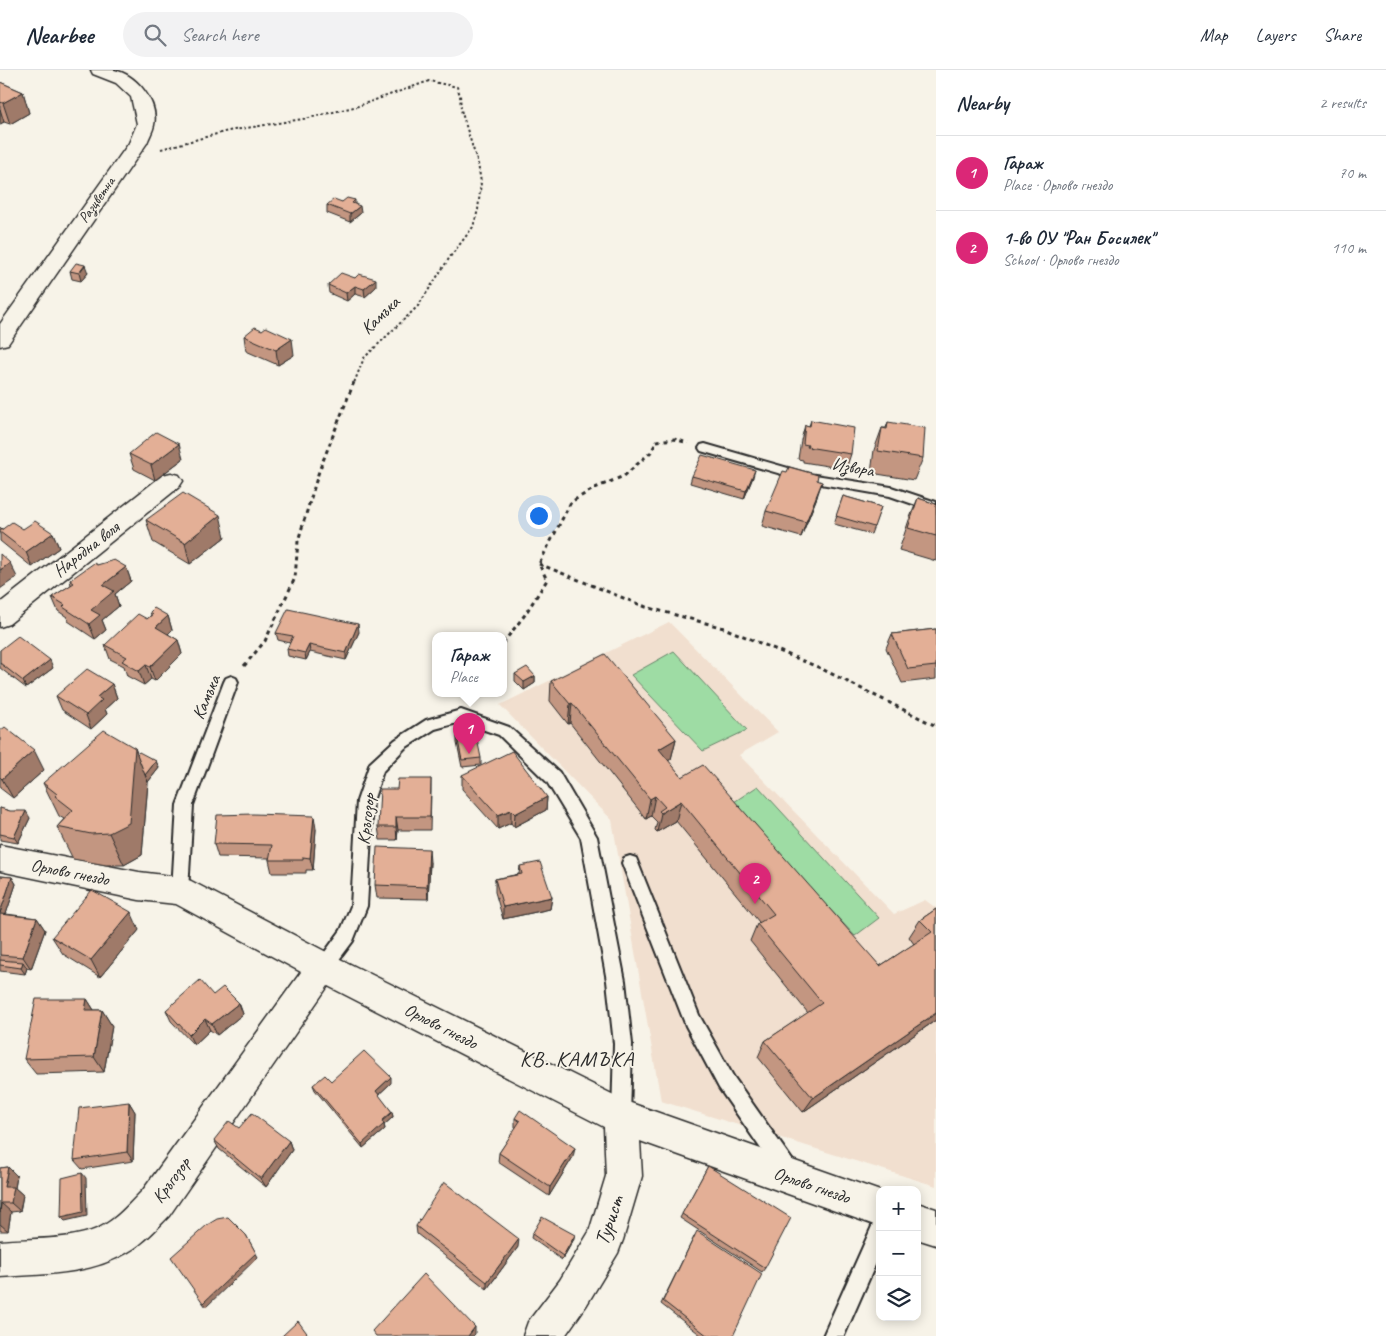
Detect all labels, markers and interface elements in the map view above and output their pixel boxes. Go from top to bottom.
search box [123,12,473,57]
text: Nearbee [25,20,93,50]
icon: search [141,21,169,49]
text: Search here [181,23,259,47]
text: Map [1200,24,1228,46]
text: Layers [1256,24,1295,46]
text: Share [1323,24,1361,46]
text: Nearby [956,90,1009,116]
text: 2 results [1319,93,1366,113]
text: Гараж [1003,151,1043,175]
text: 1 [968,163,976,183]
text: 70 m [1339,163,1366,183]
street label: Разцветна [74,172,121,227]
text: Place · Орлово гнездо [1003,175,1112,195]
text: 1-во ОУ "Ран Босилек" [1003,226,1154,250]
text: 2 [968,238,976,258]
text: 110 m [1332,238,1366,258]
text: School · Орлово гнездо [1003,250,1119,270]
street label: Камъка [356,290,405,339]
street label: Извора [830,453,877,483]
your location [526,503,552,529]
street label: Народна воля [49,515,125,582]
popup [432,632,507,697]
text: Гараж [450,643,489,667]
text: Place [450,667,478,687]
street label: Камъка [187,671,226,722]
pin: 1 [453,713,485,754]
street label: Кръгозор [352,791,381,846]
street label: Орлово гнездо [29,854,113,891]
pin: 2 [739,863,771,904]
street label: Орлово гнездо [401,998,483,1055]
district label: КВ. КАМЪКА [520,1045,634,1073]
street label: Кръгозор [147,1152,196,1208]
street label: Орлово гнездо [771,1162,855,1209]
map controls [876,1186,921,1321]
button: + [876,1186,921,1231]
street label: Турист [588,1190,630,1248]
button: − [876,1231,921,1276]
button: layers [876,1276,921,1321]

